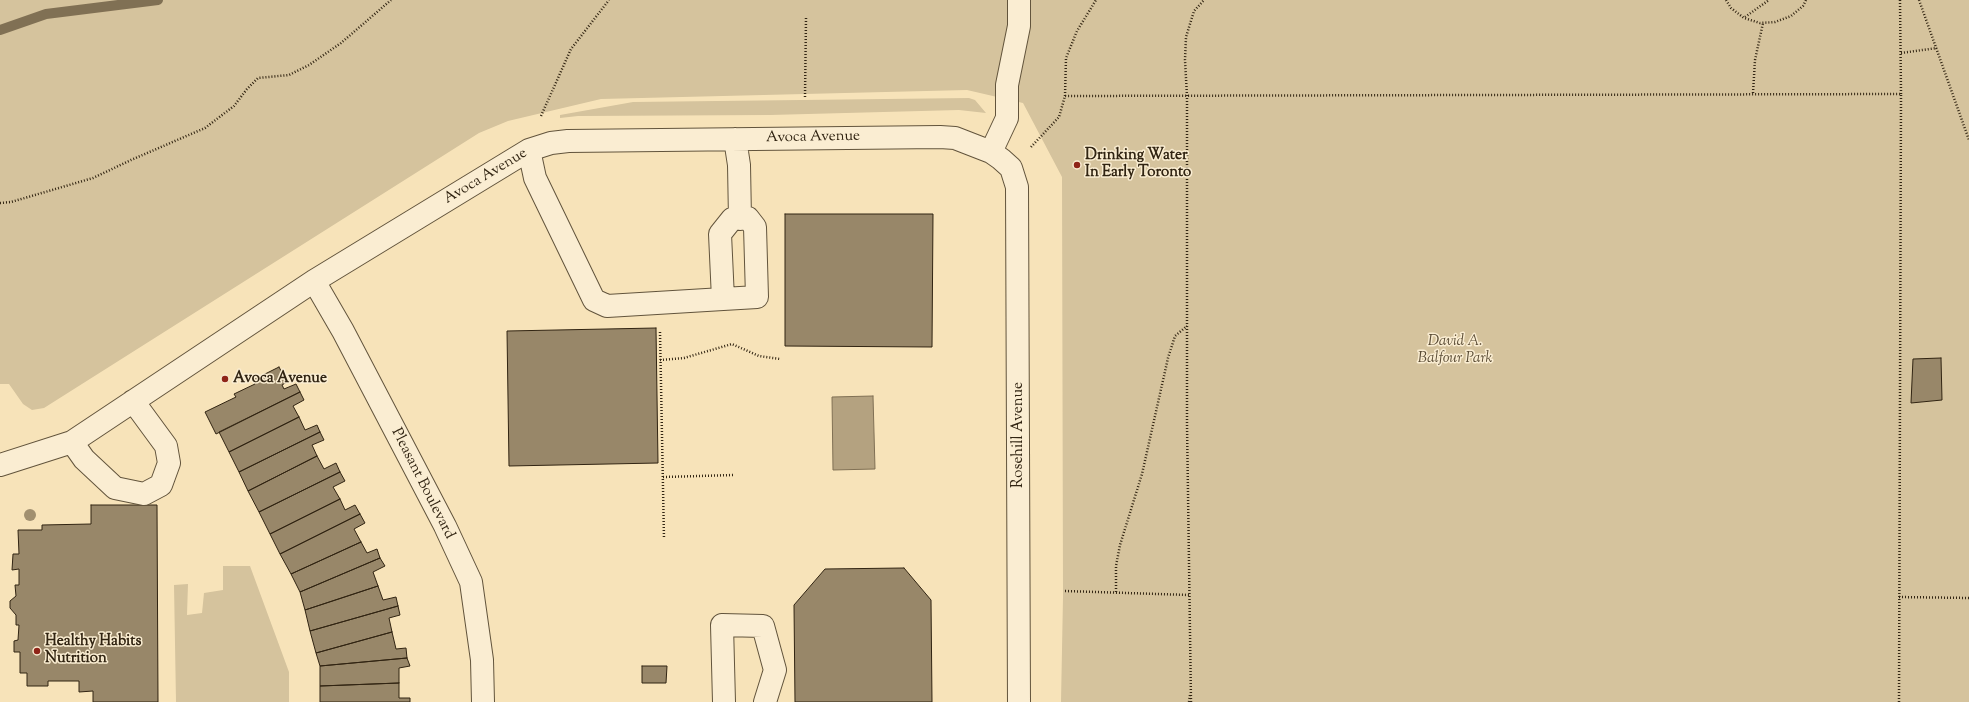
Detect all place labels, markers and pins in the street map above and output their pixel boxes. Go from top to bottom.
place label: Drinking Water In Early Toronto [1085,147,1191,182]
marker: Drinking Water In Early Toronto [1072,160,1082,170]
place label: Avoca Avenue [233,370,327,388]
marker: Avoca Avenue [220,374,230,384]
place label: Healthy Habits Nutrition [45,633,141,668]
marker: Healthy Habits Nutrition [32,646,42,656]

